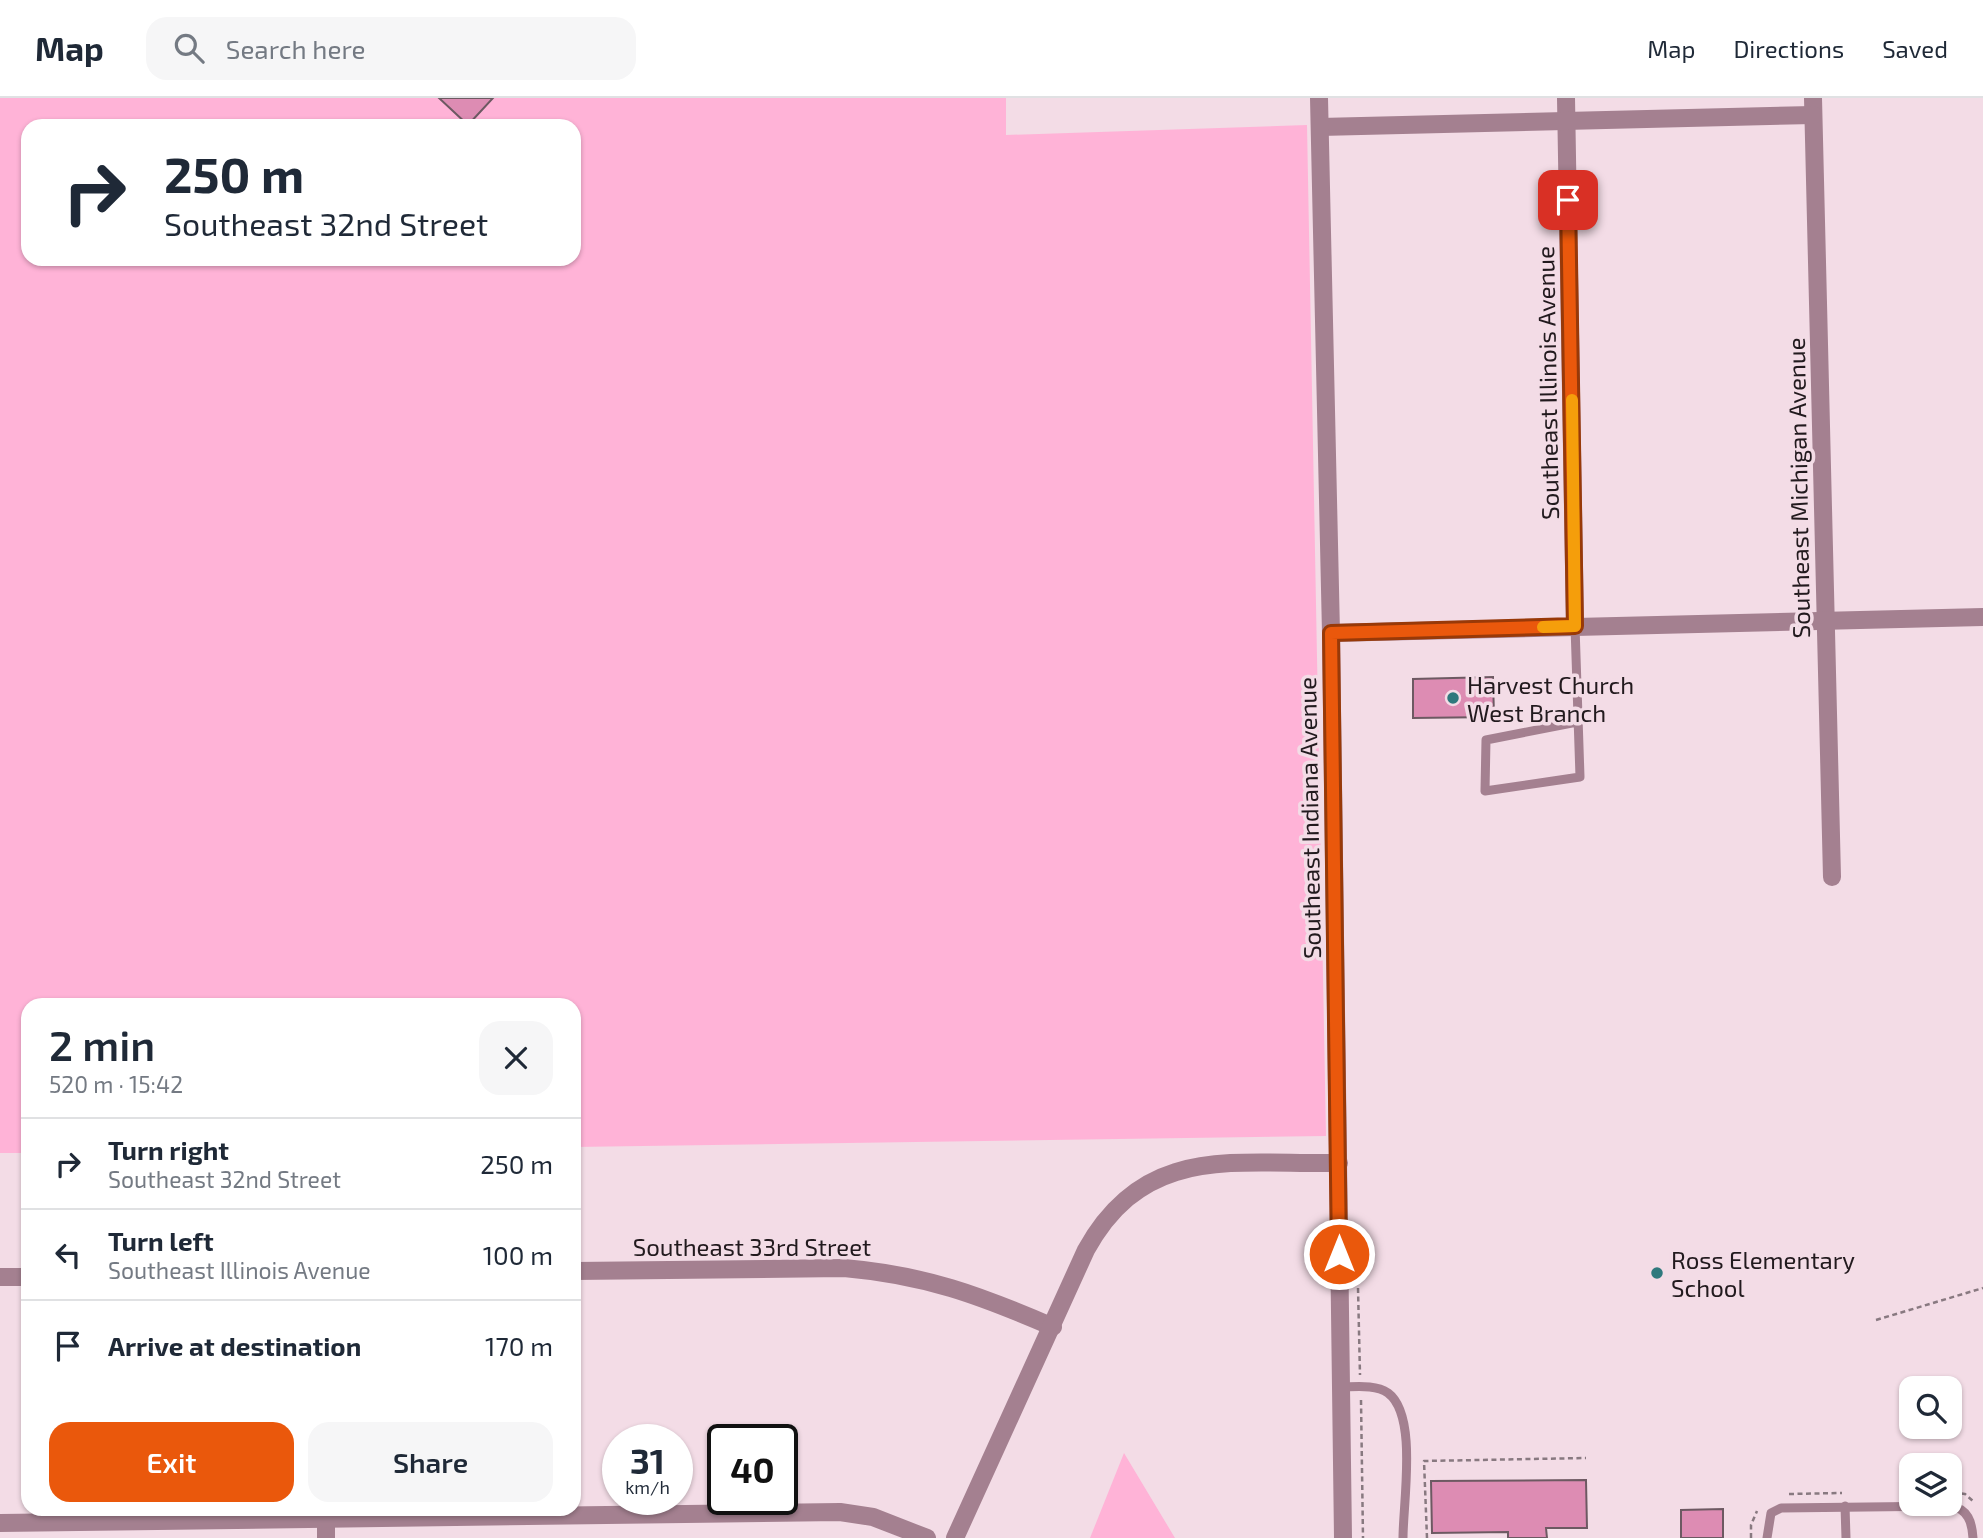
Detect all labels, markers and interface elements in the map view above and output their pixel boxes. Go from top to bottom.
search box [146,17,636,80]
text: Map [35,28,104,68]
icon: search [170,29,208,67]
text: Search here [226,33,365,64]
text: Map [1647,34,1695,63]
text: Directions [1733,34,1844,63]
text: Saved [1882,34,1948,63]
text: 250 m [164,144,304,203]
icon: right [49,147,140,238]
pin [1538,170,1598,230]
icon: arrive [1549,181,1587,219]
text: Southeast 32nd Street [164,204,488,242]
street label: Southeast Illinois Avenue [1530,246,1564,520]
street label: Southeast Michigan Avenue [1781,337,1815,639]
place label: Harvest Church West Branch [1467,670,1634,727]
street label: Southeast Indiana Avenue [1292,677,1326,959]
marker: Harvest Church West Branch [1445,690,1461,706]
text: 2 min [49,1019,155,1069]
button: close [479,1021,553,1095]
text: 520 m · 15:42 [49,1070,183,1098]
text: Turn right [108,1134,229,1165]
icon: right [49,1145,87,1183]
text: 250 m [480,1148,553,1179]
text: Southeast 32nd Street [108,1165,341,1193]
position arrow [1302,1217,1376,1291]
text: Turn left [108,1225,214,1256]
street label: Southeast 33rd Street [633,1232,871,1261]
icon: left [49,1236,87,1274]
text: 100 m [483,1239,553,1270]
place label: Ross Elementary School [1671,1245,1855,1302]
text: Southeast Illinois Avenue [108,1256,371,1284]
marker: Ross Elementary School [1649,1265,1665,1281]
icon: arrive [49,1327,87,1365]
text: Arrive at destination [108,1330,361,1361]
text: 170 m [485,1330,553,1361]
map controls [1899,1376,1962,1516]
button: search [1899,1376,1962,1439]
button: Exit [49,1422,294,1502]
button: Share [308,1422,553,1502]
speed limit sign: 40 [707,1424,798,1515]
text: 31 [630,1439,665,1481]
button: layers [1899,1453,1962,1516]
text: km/h [625,1476,670,1498]

